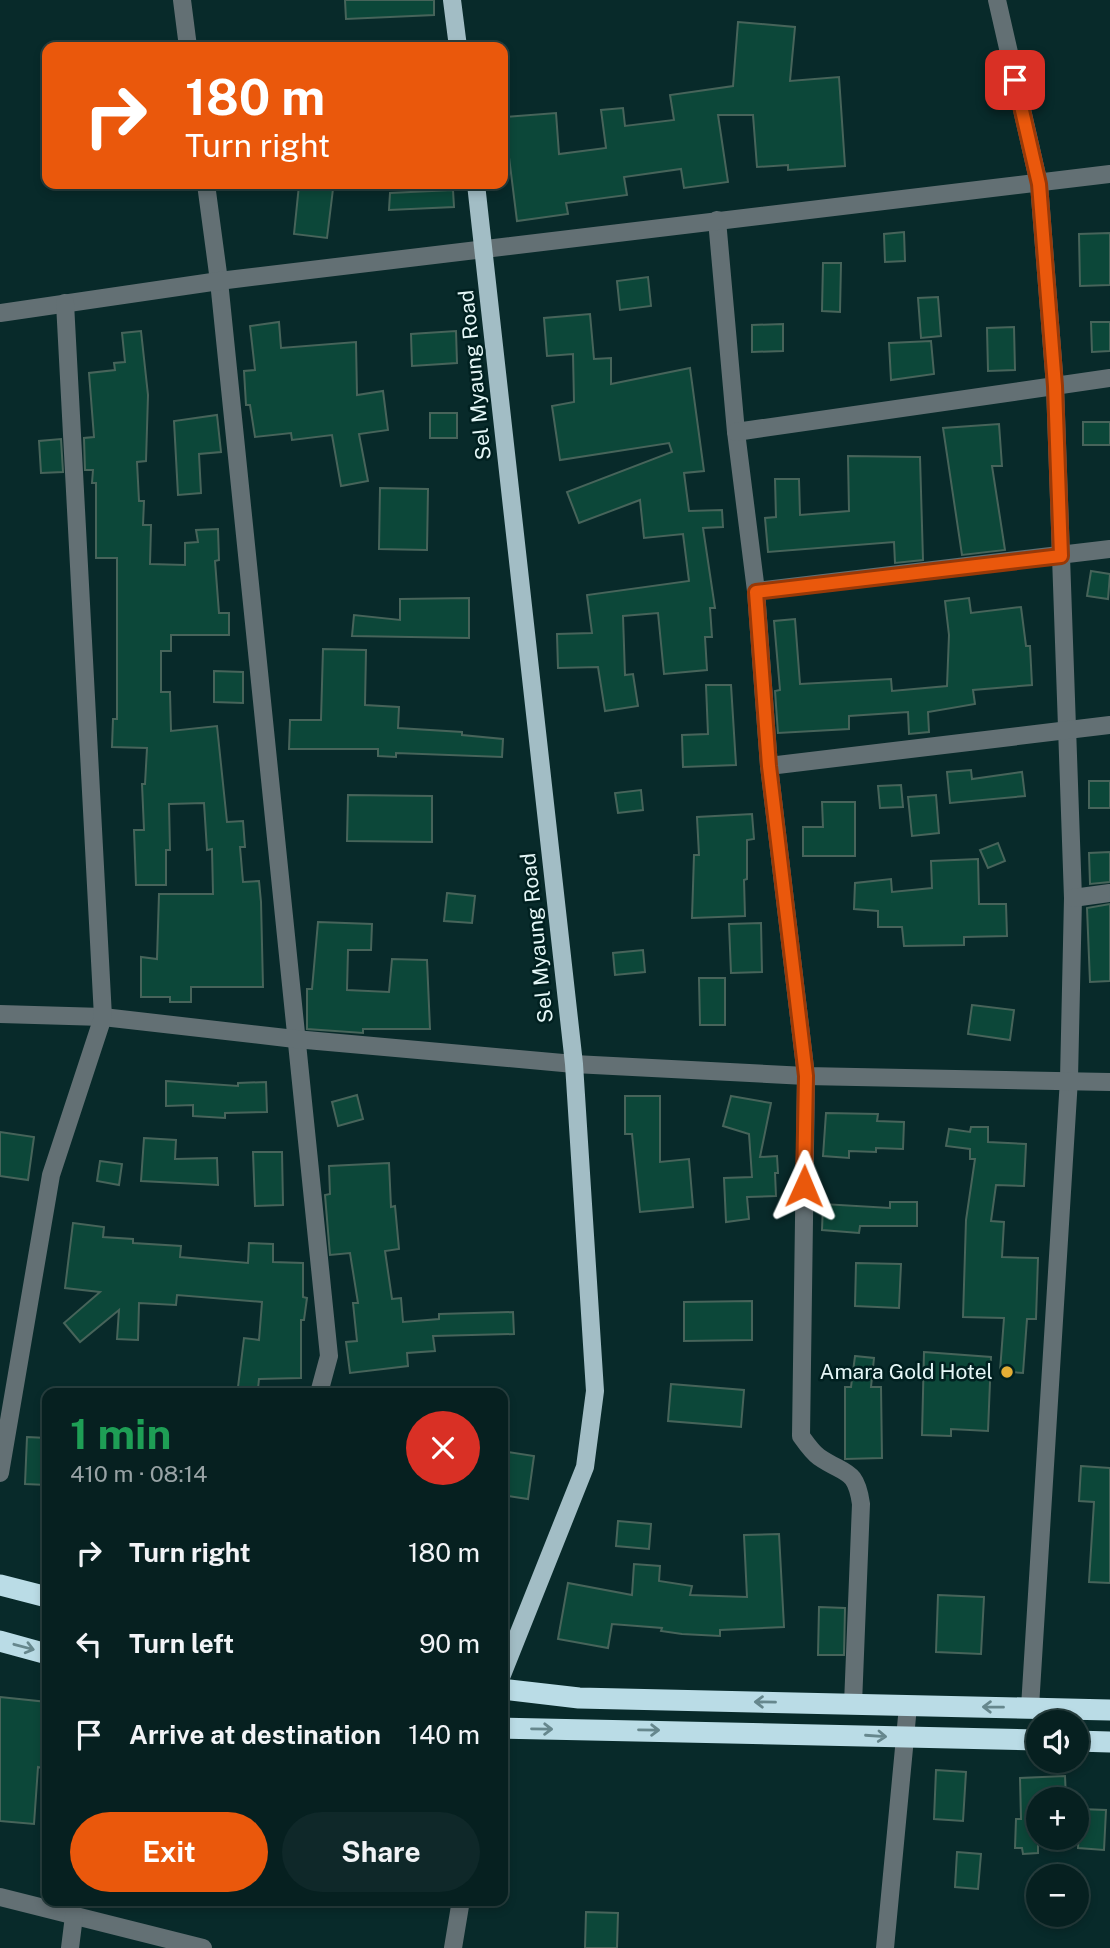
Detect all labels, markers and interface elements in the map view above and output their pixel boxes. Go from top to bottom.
pin [985,50,1045,110]
icon: arrive [996,61,1034,99]
text: 180 m [185,68,325,126]
icon: right [70,70,161,161]
text: Turn right [185,127,330,164]
street label: Sel Myaung Road [453,289,496,461]
street label: Sel Myaung Road [515,852,558,1024]
position arrow [767,1149,841,1223]
place label: Amara Gold Hotel [820,1359,993,1384]
marker: Amara Gold Hotel [999,1364,1015,1380]
text: 1 min [70,1409,171,1458]
button: close [406,1411,480,1485]
text: 410 m · 08:14 [70,1460,208,1487]
icon: right [70,1534,108,1572]
text: Turn right [129,1537,251,1568]
text: 180 m [408,1537,480,1568]
icon: left [70,1625,108,1663]
text: Turn left [129,1628,234,1659]
text: 90 m [419,1628,480,1659]
one-way arrow [12,1641,34,1654]
one-way arrow [754,1695,777,1709]
one-way arrow [982,1700,1005,1714]
map controls [1026,1710,1089,1927]
button: sound [1026,1710,1089,1773]
icon: arrive [70,1716,108,1754]
text: Arrive at destination [129,1719,381,1750]
text: 140 m [408,1719,480,1750]
one-way arrow [530,1722,553,1736]
one-way arrow [637,1724,660,1737]
one-way arrow [865,1730,887,1743]
button: + [1026,1787,1089,1850]
button: Exit [70,1812,268,1892]
button: Share [282,1812,480,1892]
button: − [1026,1864,1089,1927]

